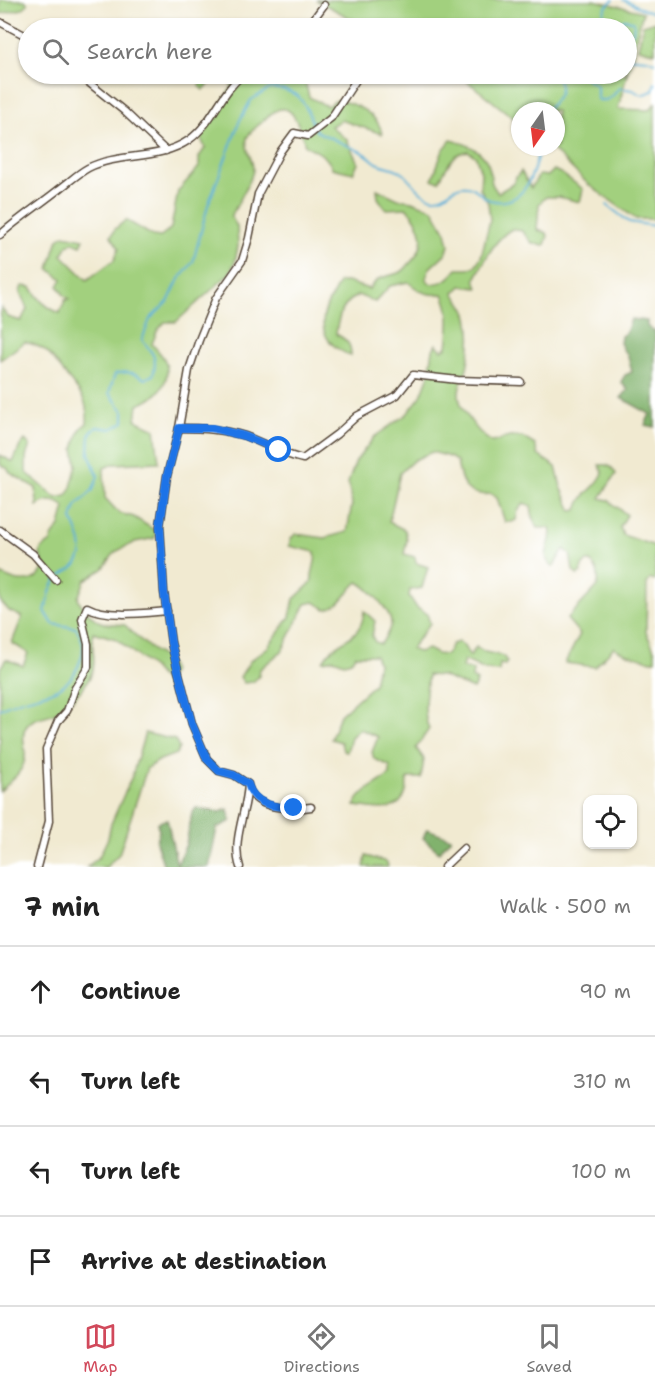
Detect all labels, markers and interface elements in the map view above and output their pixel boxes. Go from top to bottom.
search box [18,18,637,84]
icon: search [39,35,72,68]
text: Search here [87,37,213,66]
north arrow [511,102,565,156]
route start [265,436,291,462]
route end [280,794,306,820]
map controls [583,795,637,849]
button: locate [583,795,637,849]
text: 7 min [24,889,100,924]
text: Walk · 500 m [499,893,631,919]
icon: ahead [24,975,57,1008]
text: Continue [81,977,181,1006]
text: 90 m [579,978,631,1004]
icon: left [24,1065,57,1098]
text: Turn left [81,1067,180,1096]
text: 310 m [572,1068,631,1094]
icon: left [24,1155,57,1188]
text: Turn left [81,1157,180,1186]
text: 100 m [571,1158,631,1184]
icon: arrive [24,1245,57,1278]
text: Arrive at destination [81,1247,327,1276]
tab: Map [83,1320,117,1377]
tab: Directions [284,1320,360,1377]
tab: Saved [526,1320,572,1377]

